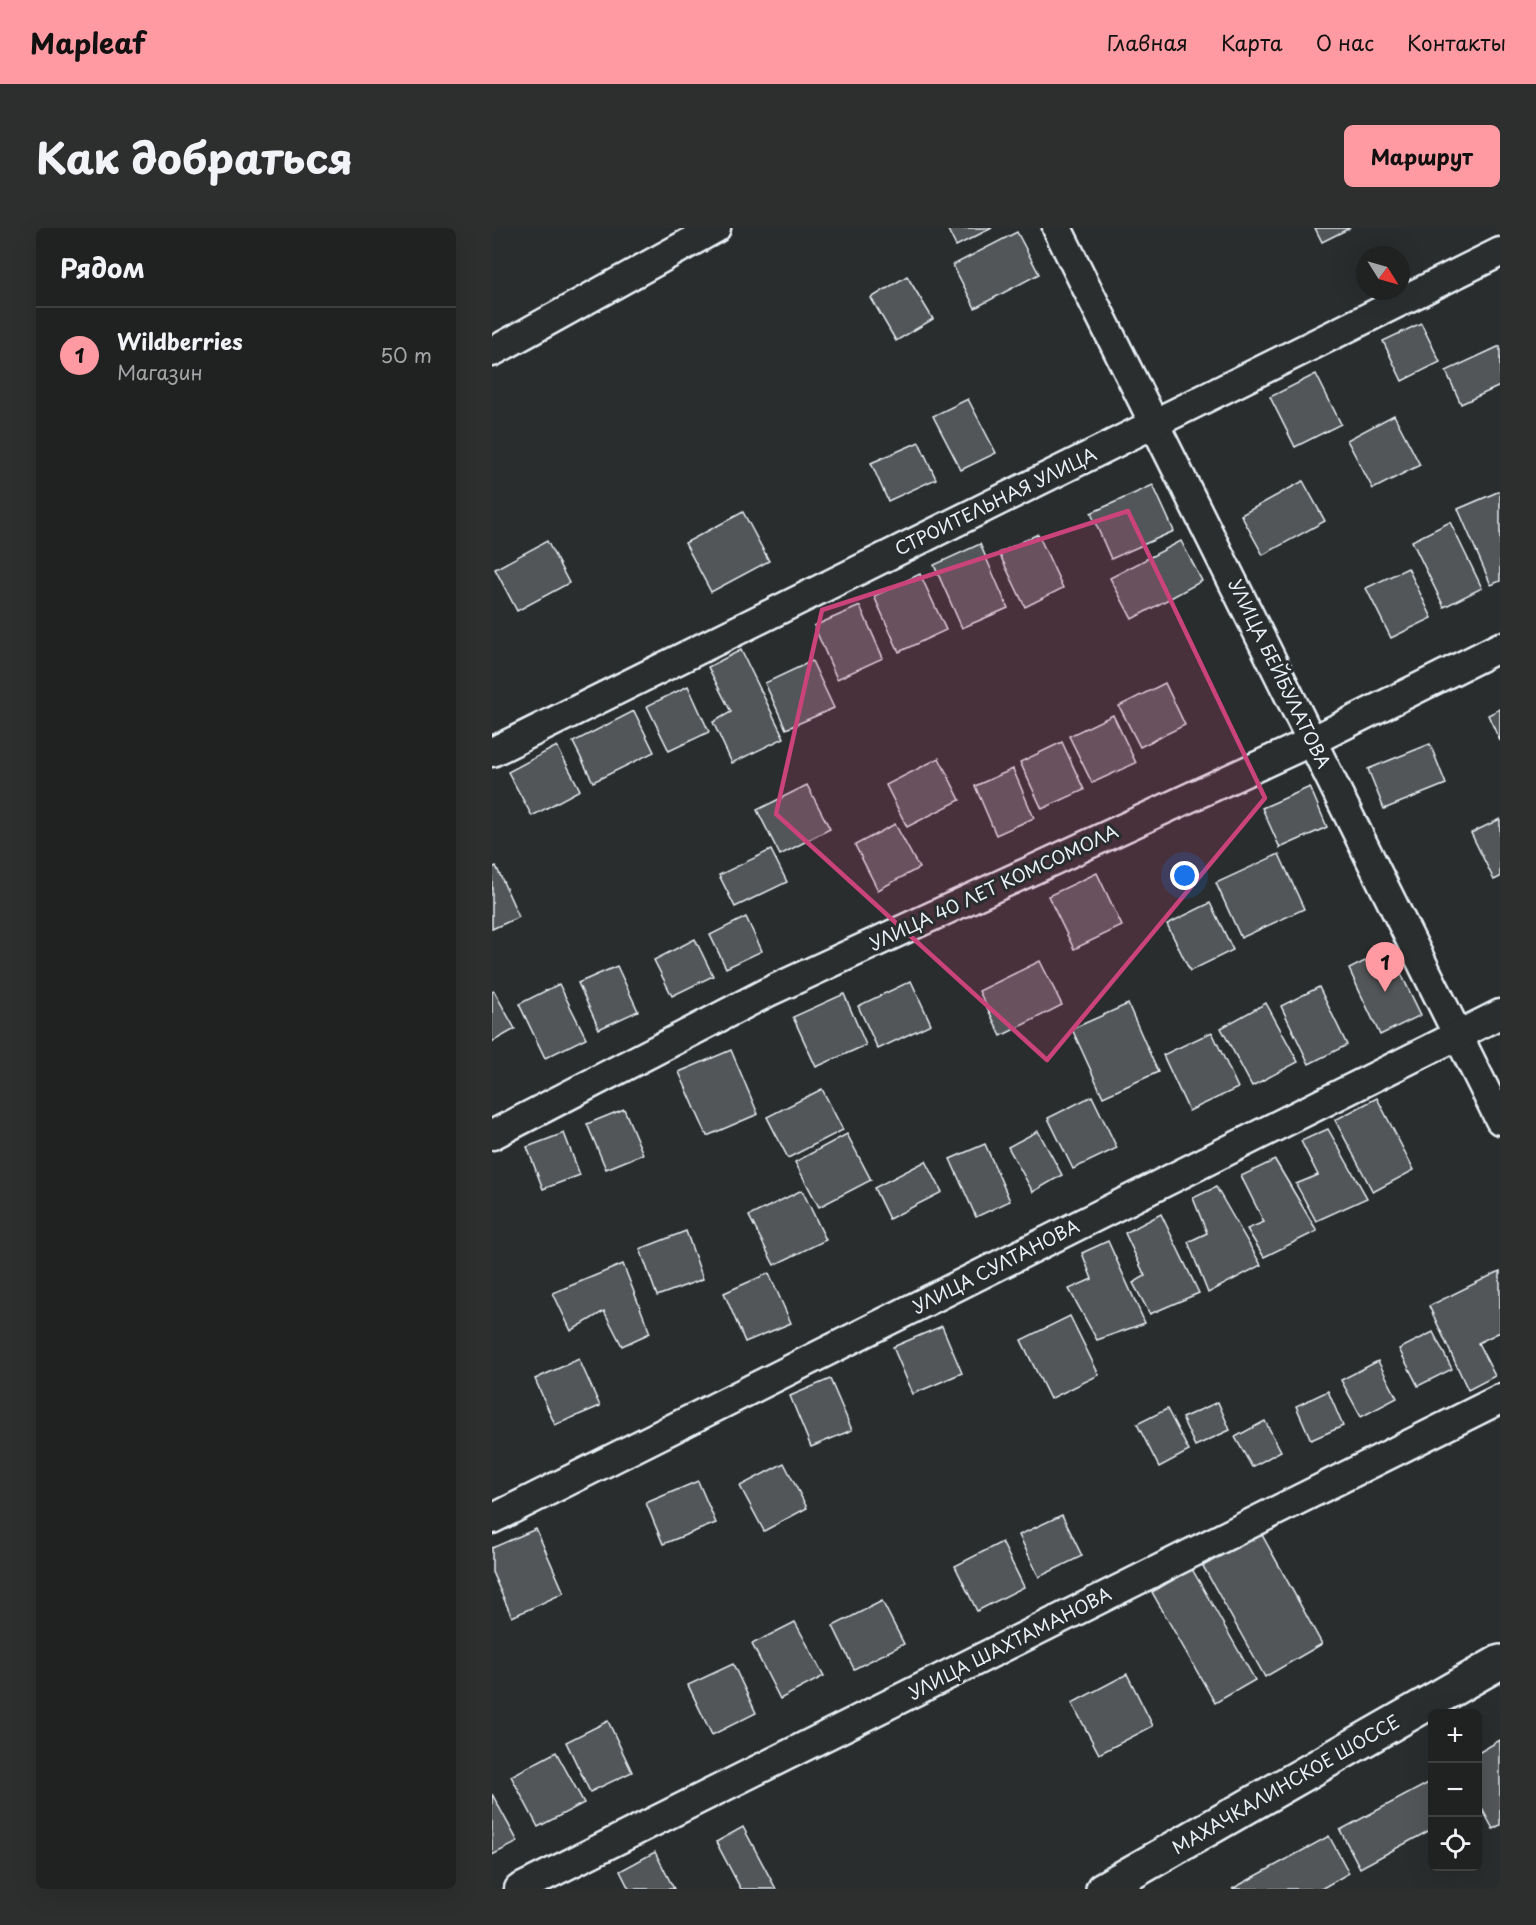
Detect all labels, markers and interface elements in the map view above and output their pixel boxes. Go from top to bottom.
text: Mapleaf [30,21,146,64]
text: Главная [1107,26,1188,58]
text: Карта [1221,26,1283,58]
text: О нас [1316,26,1374,58]
text: Контакты [1407,26,1506,58]
text: Как добраться [36,125,353,188]
button: Маршрут [1344,125,1500,187]
north arrow [1356,246,1410,300]
text: Рядом [60,248,145,287]
text: Wildberries [117,324,243,357]
text: 1 [75,340,84,370]
text: 50 m [380,340,432,370]
text: Магазин [117,357,203,387]
street label: СТРОИТЕЛЬНАЯ УЛИЦА [890,440,1101,561]
street label: УЛИЦА БЕЙБУЛАТОВА [1223,574,1338,773]
street label: УЛИЦА 40 ЛЕТ КОМСОМОЛА [864,817,1123,956]
your location [1170,861,1199,890]
pin: 1 [1366,942,1404,992]
street label: УЛИЦА СУЛТАНОВА [907,1212,1084,1320]
street label: УЛИЦА ШАХТАМАНОВА [903,1580,1116,1706]
street label: МАХАЧКАЛИНСКОЕ ШОССЕ [1166,1707,1404,1860]
map controls [1428,1709,1482,1871]
button: + [1428,1709,1482,1763]
button: − [1428,1763,1482,1817]
button: locate [1428,1817,1482,1871]

